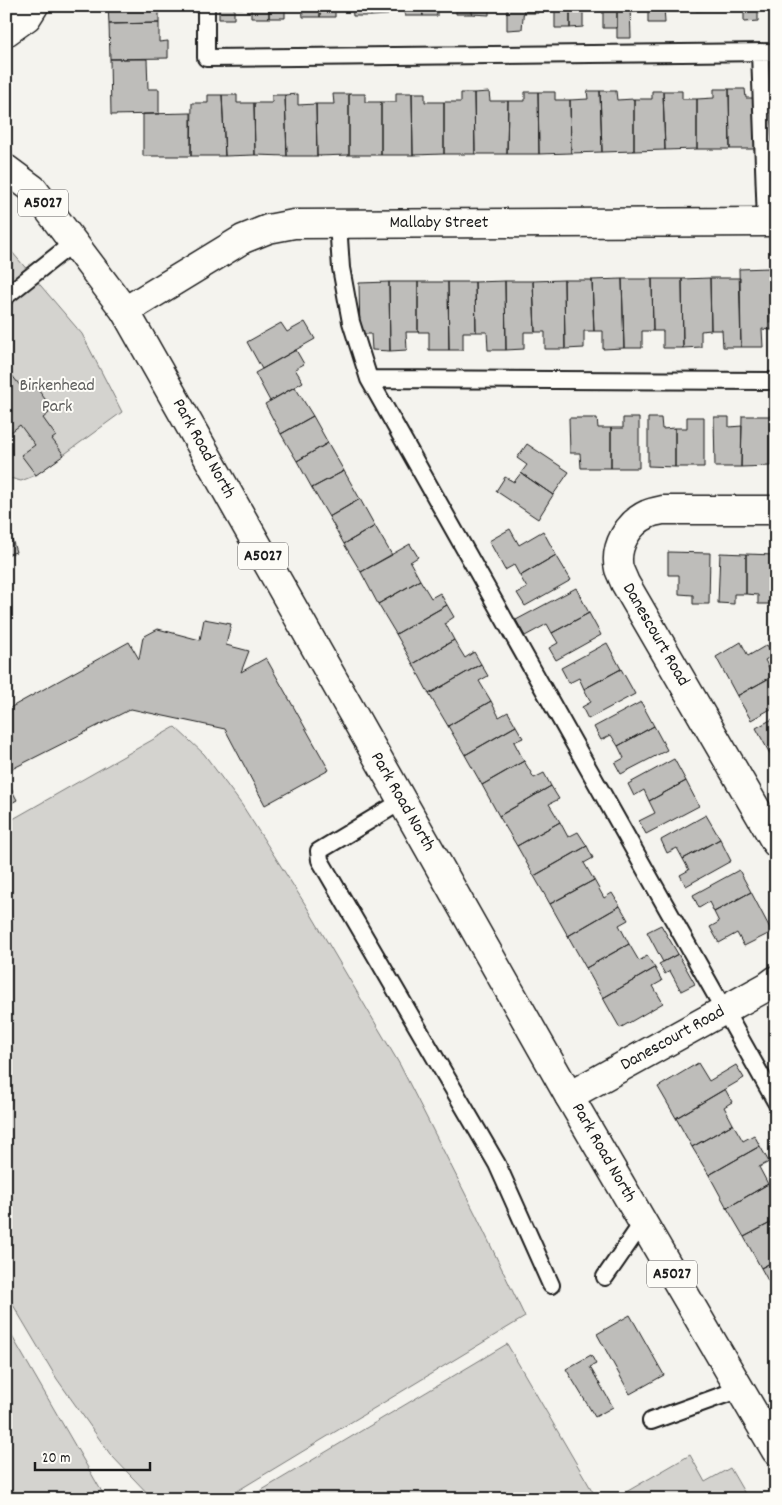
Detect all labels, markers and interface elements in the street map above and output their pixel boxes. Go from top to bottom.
road number: A5027 [18,190,68,217]
street label: Mallaby Street [390,211,489,236]
park label: Birkenhead Park [19,374,95,420]
street label: Park Road North [165,394,241,504]
road number: A5027 [238,542,288,570]
street label: Danescourt Road [615,579,695,691]
street label: Park Road North [363,748,441,856]
street label: Danescourt Road [616,1000,730,1078]
street label: Park Road North [564,1099,642,1207]
road number: A5027 [647,1260,697,1288]
scale bar [35,1440,150,1472]
text: 20 m [42,1448,70,1470]

